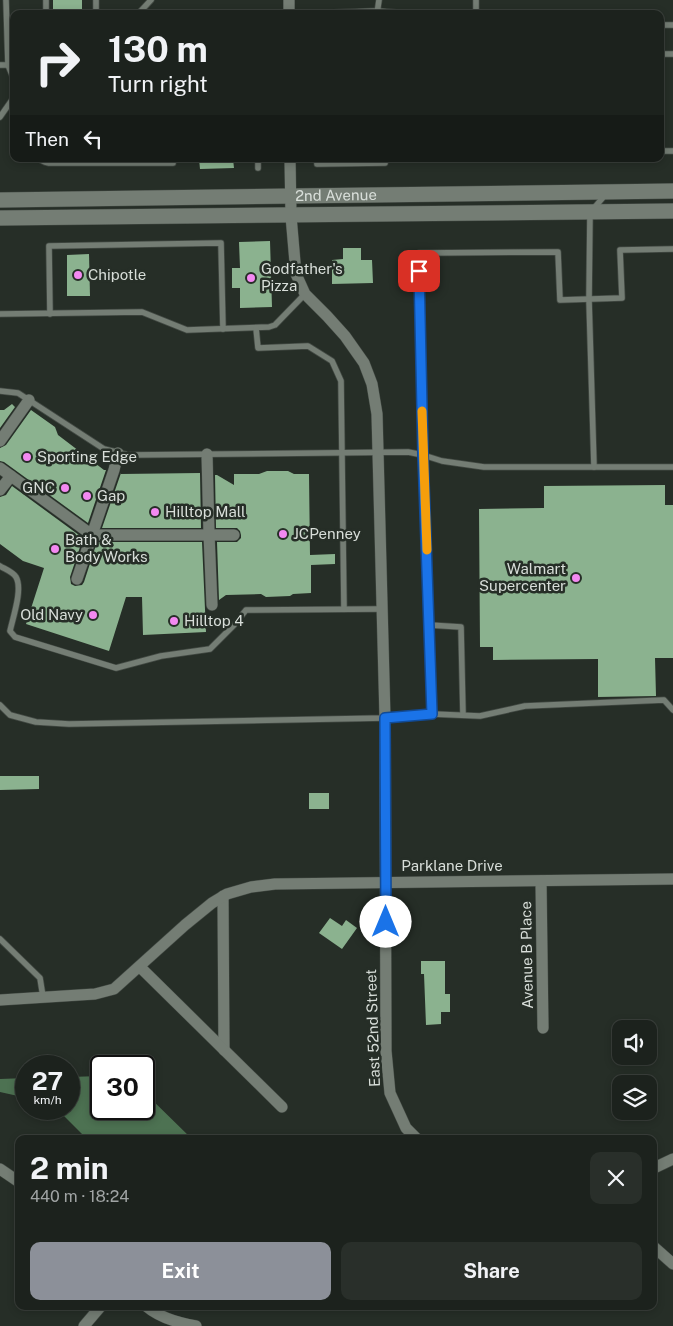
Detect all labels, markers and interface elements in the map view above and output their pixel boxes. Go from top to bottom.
text: 130 m [108,29,208,70]
icon: right [25,30,90,95]
text: Turn right [108,71,208,97]
icon: left [79,125,107,153]
text: Then [25,128,69,150]
street label: 2nd Avenue [295,186,377,204]
pin [398,250,440,292]
icon: arrive [405,257,433,285]
place label: Godfather's Pizza [261,260,342,294]
place label: Chipotle [88,266,146,283]
marker: Chipotle [72,269,84,281]
marker: Godfather's Pizza [245,272,257,284]
place label: Sporting Edge [37,448,137,465]
marker: Sporting Edge [21,451,33,463]
place label: GNC [22,479,55,496]
marker: GNC [59,482,71,494]
place label: Gap [97,487,125,504]
marker: Gap [81,490,93,502]
place label: Hilltop Mall [165,503,246,520]
marker: Hilltop Mall [149,506,161,518]
place label: JCPenney [293,525,361,542]
marker: JCPenney [277,528,289,540]
place label: Bath & Body Works [65,531,148,565]
marker: Bath & Body Works [49,543,61,555]
place label: Walmart Supercenter [479,560,566,594]
marker: Walmart Supercenter [570,572,582,584]
place label: Old Navy [20,606,83,623]
marker: Old Navy [87,609,99,621]
place label: Hilltop 4 [184,612,244,629]
marker: Hilltop 4 [168,615,180,627]
street label: Parklane Drive [401,857,503,874]
position arrow [359,895,411,947]
street label: Avenue B Place [517,901,536,1009]
street label: East 52nd Street [362,969,383,1087]
map controls [612,1020,657,1120]
button: sound [612,1020,657,1065]
speed limit sign: 30 [90,1055,155,1120]
text: 27 [32,1066,63,1096]
button: layers [612,1075,657,1120]
text: km/h [33,1093,62,1107]
text: 2 min [30,1150,109,1186]
button: close [590,1152,642,1204]
text: 440 m · 18:24 [30,1187,129,1206]
button: Exit [30,1242,331,1300]
button: Share [341,1242,642,1300]

